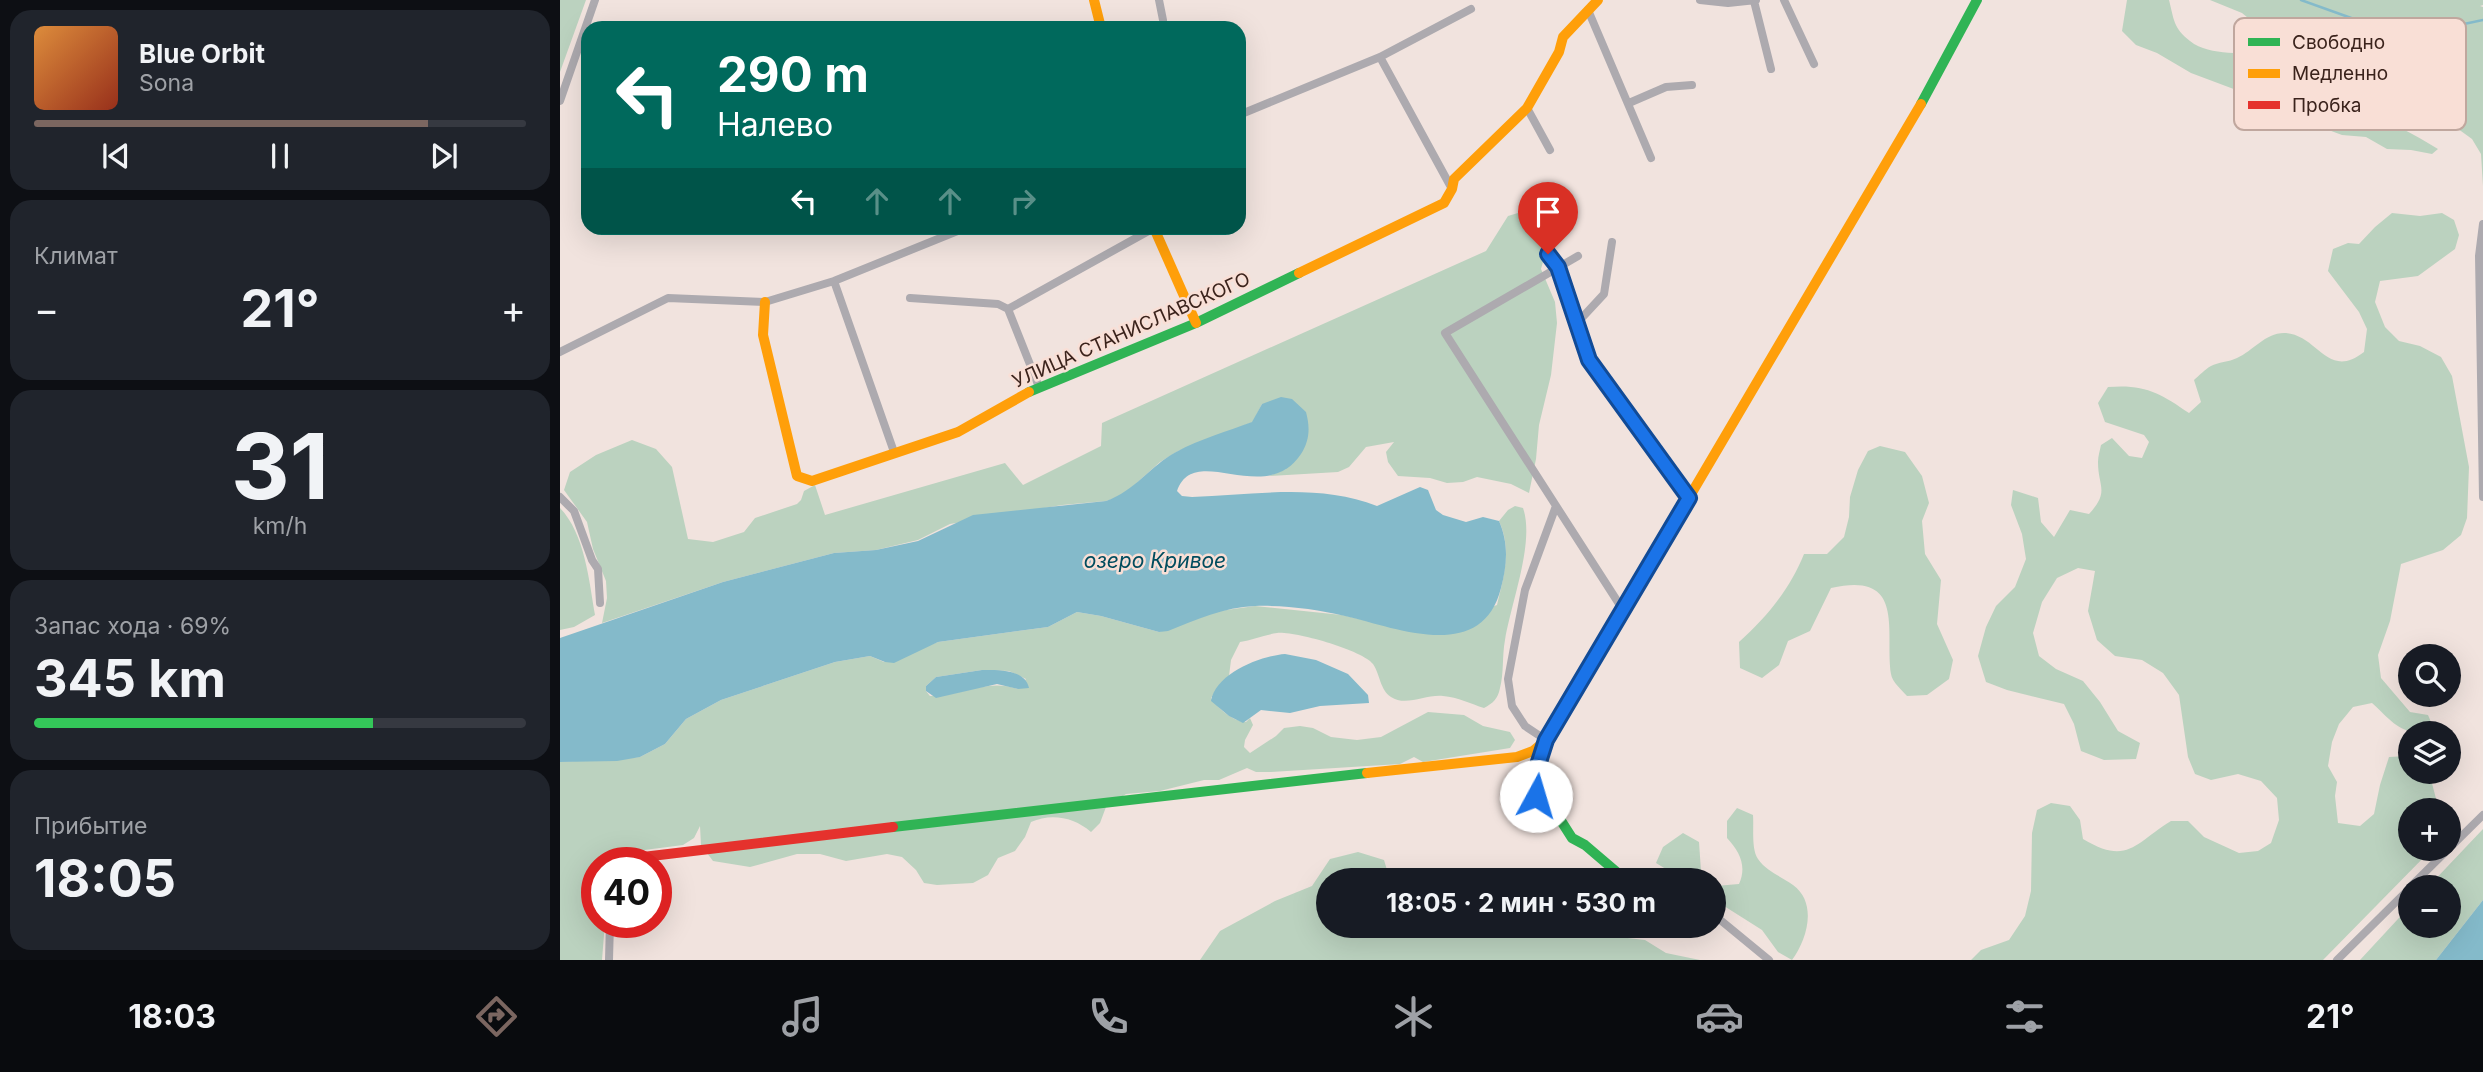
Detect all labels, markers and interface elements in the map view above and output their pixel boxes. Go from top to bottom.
legend [2234,18,2466,130]
text: Свободно [2292,31,2385,54]
text: Blue Orbit [139,38,265,69]
text: 290 m [717,45,869,104]
icon: left [602,49,693,140]
text: Медленно [2292,62,2388,85]
text: Sona [139,69,194,97]
text: Пробка [2292,94,2361,117]
text: Налево [717,105,833,144]
icon: previous [97,137,135,175]
icon: pause [261,137,299,175]
icon: next [425,137,463,175]
icon: left [785,182,823,220]
icon: ahead [858,182,896,220]
icon: ahead [931,182,969,220]
icon: right [1004,182,1042,220]
pin [1518,182,1578,254]
icon: arrive [1529,193,1567,231]
text: Климат [34,242,118,270]
street label: УЛИЦА СТАНИСЛАВСКОГО [1009,267,1253,393]
text: 21° [240,277,320,340]
text: − [34,286,59,332]
text: + [501,286,526,332]
text: 31 [231,411,329,521]
text: km/h [253,512,307,540]
water label: озеро Кривое [1084,548,1226,573]
text: Запас хода · 69% [34,612,231,640]
map controls [2398,644,2461,938]
button: search [2398,644,2461,707]
text: 345 km [34,647,226,710]
button: layers [2398,721,2461,784]
position arrow [1499,759,1573,833]
button: + [2398,798,2461,861]
text: Прибытие [34,812,147,840]
text: 18:05 [34,847,176,910]
speed limit sign: 40 [581,847,672,938]
button: − [2398,875,2461,938]
text: 18:05 · 2 мин · 530 m [1386,887,1656,918]
icon: directions [472,992,521,1041]
icon: music [778,992,827,1041]
icon: phone [1084,992,1133,1041]
icon: climate [1389,992,1438,1041]
icon: car [1695,992,1744,1041]
icon: filters [2000,992,2049,1041]
text: 18:03 [128,997,216,1036]
text: 21° [2306,997,2355,1036]

